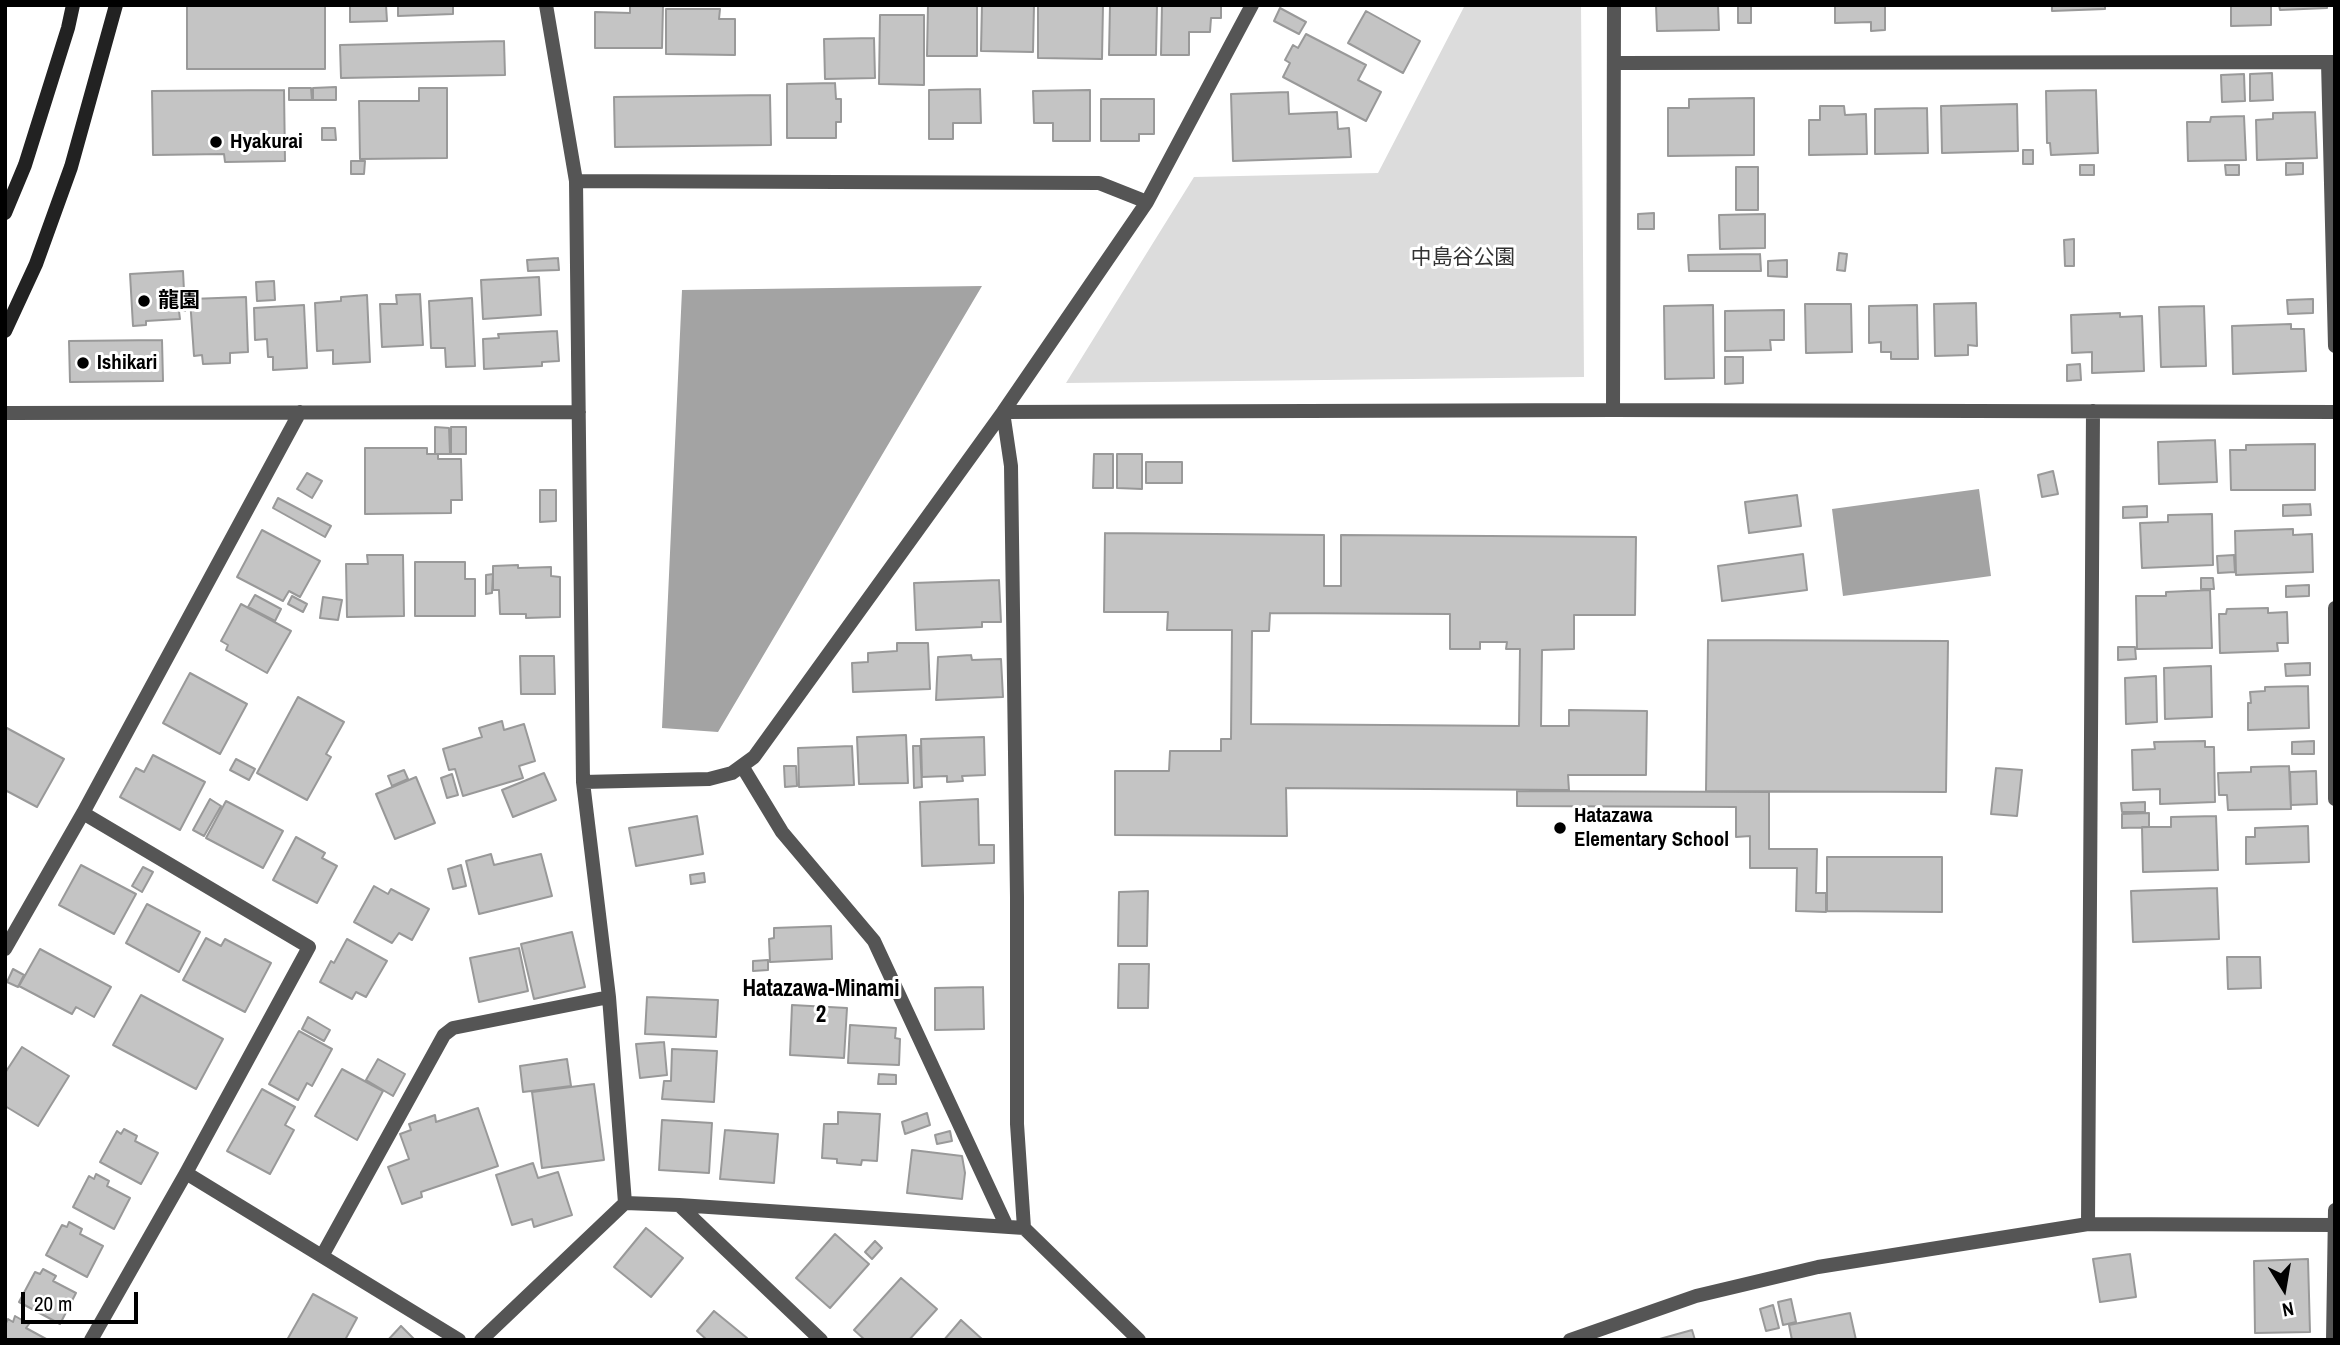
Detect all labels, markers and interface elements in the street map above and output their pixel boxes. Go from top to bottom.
place label: Hyakurai [230,129,303,155]
marker: Hyakurai [208,134,224,150]
park label: 中島谷公園 [1411,245,1515,271]
place label: 龍園 [158,288,200,314]
marker: 龍園 [136,293,152,309]
place label: Ishikari [97,350,157,376]
marker: Ishikari [75,355,91,371]
place label: Hatazawa Elementary School [1574,803,1729,853]
marker: Hatazawa Elementary School [1552,820,1568,836]
district label: Hatazawa-Minami 2 [742,976,900,1030]
north arrow [2249,1254,2319,1324]
scale bar [24,1278,142,1322]
text: 20 m [34,1289,72,1318]
text: N [2280,1296,2296,1323]

